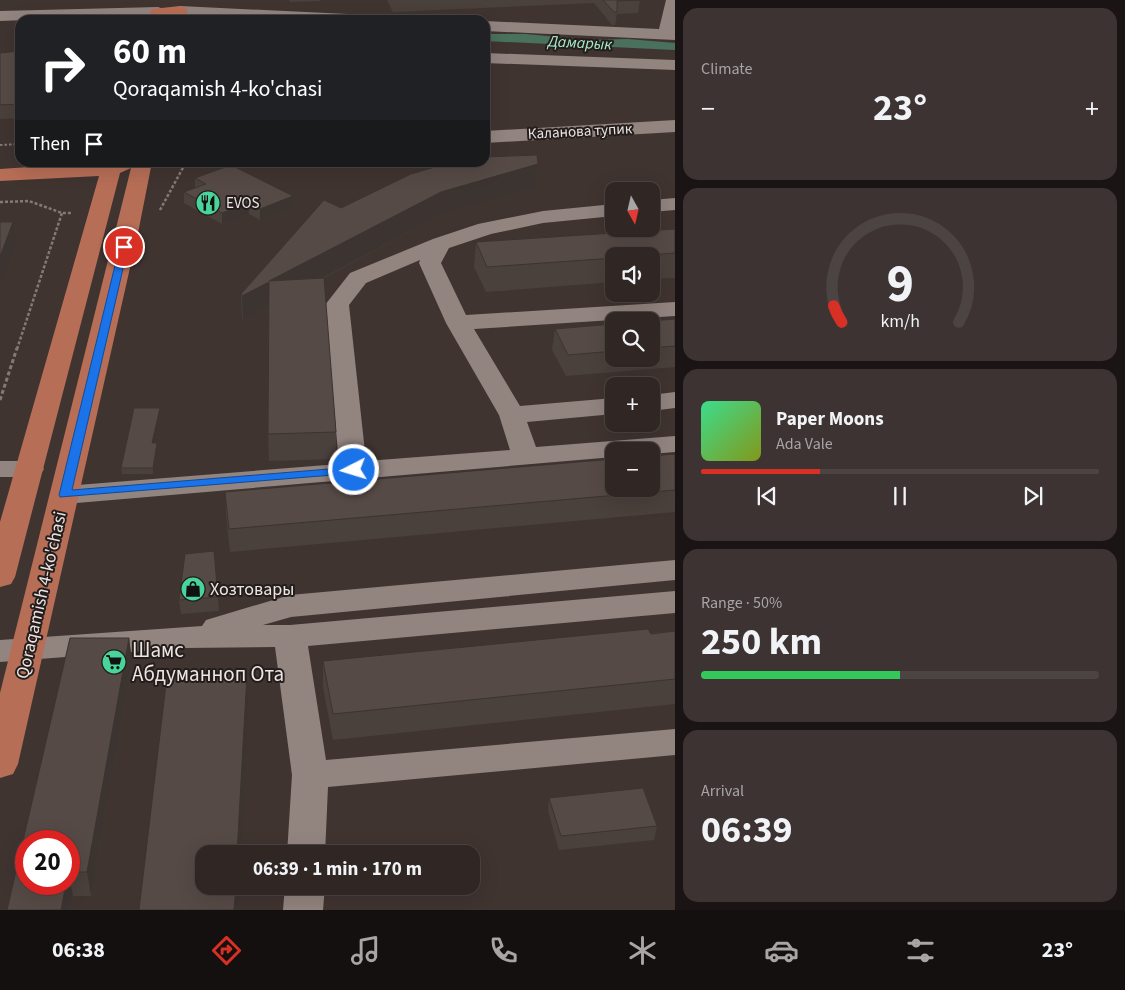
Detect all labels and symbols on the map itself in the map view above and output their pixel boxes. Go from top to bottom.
water label: Дамарык [546,30,613,56]
street label: Каланова тупик [527,118,633,145]
north arrow [605,182,660,238]
restaurant icon: EVOS [195,190,221,216]
place label: EVOS [226,193,259,214]
pin [103,226,145,268]
position arrow [327,443,379,495]
street label: Qoraqamish 4-ko'chasi [10,509,73,681]
shop icon: Хозтовары [180,576,206,602]
place label: Хозтовары [210,577,294,602]
place label: Шамс Абдуманноп Ота [132,635,284,689]
supermarket icon: Шамс Абдуманноп Ота [101,649,127,675]
speed limit sign: 20 [15,830,80,895]

